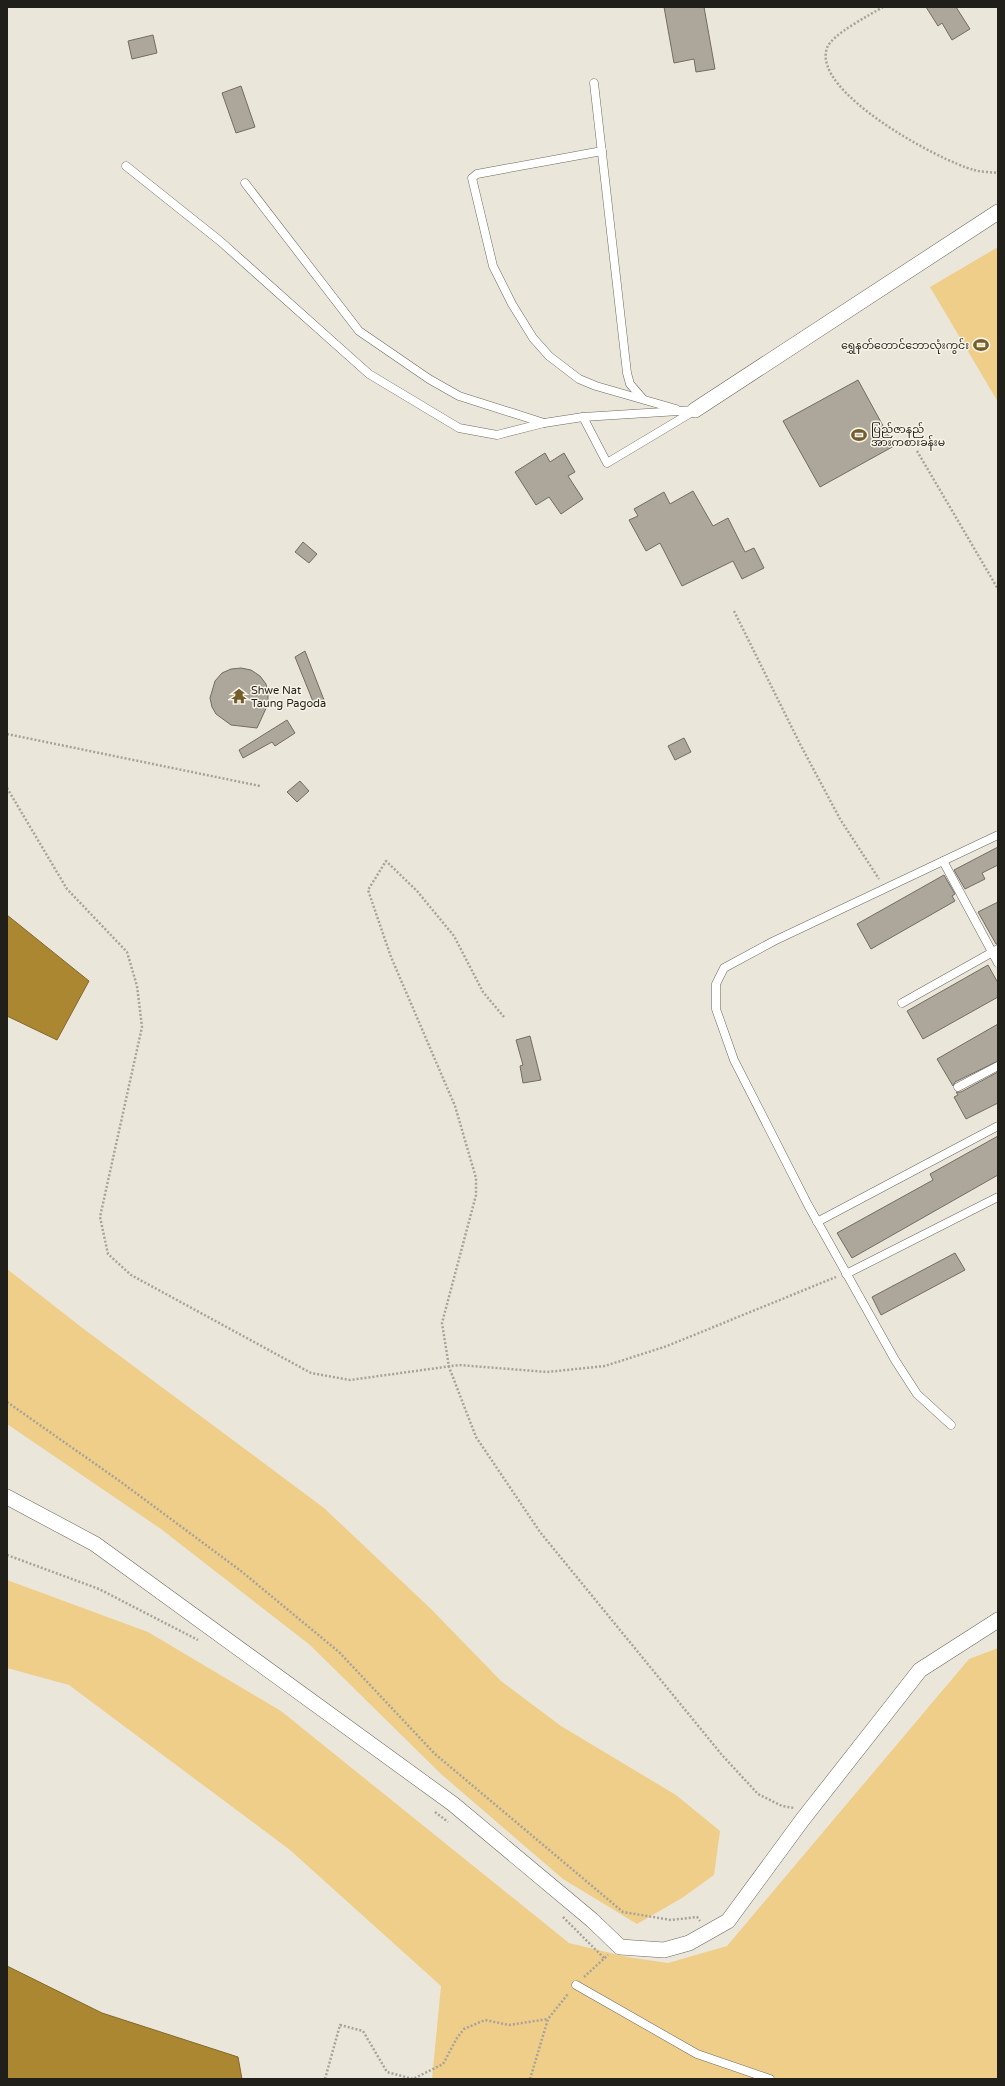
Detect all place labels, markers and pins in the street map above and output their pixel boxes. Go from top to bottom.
sports icon: ရွှေနတ်တောင်ဘောလုံးကွင်း [972,336,990,354]
place label: ရွှေနတ်တောင်ဘောလုံးကွင်း [841,338,969,354]
place label: ပြည်ဇာနည် အားကစားခန်းမ [871,422,945,451]
sports icon: ပြည်ဇာနည် အားကစားခန်းမ [850,426,868,444]
place label: Shwe Nat Taung Pagoda [251,684,326,710]
temple icon: Shwe Nat Taung Pagoda [230,687,248,705]

